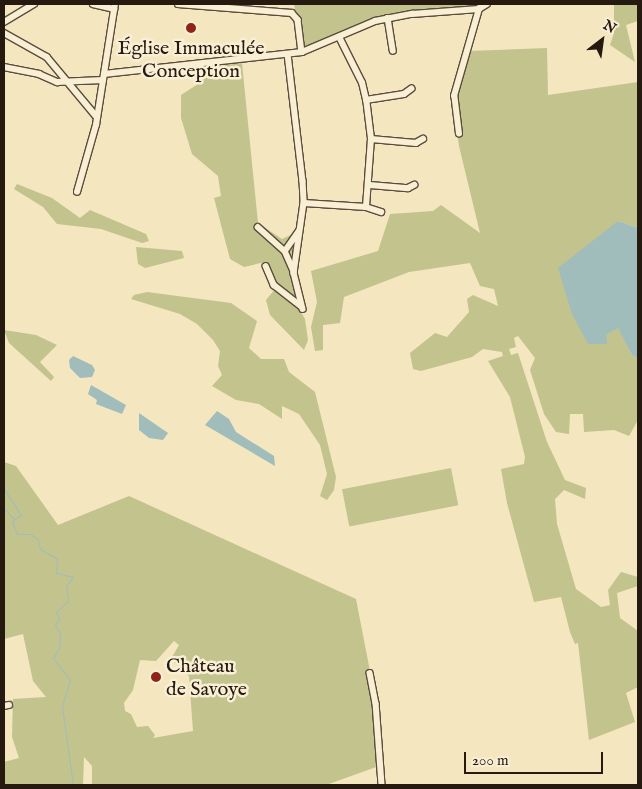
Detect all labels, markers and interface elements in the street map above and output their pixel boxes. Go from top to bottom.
north arrow [577,15,627,65]
text: N [600,16,619,38]
marker: Église Immaculée Conception [185,22,197,34]
place label: Église Immaculée Conception [118,36,264,83]
place label: Château de Savoye [166,654,247,701]
marker: Château de Savoye [150,671,162,683]
scale bar [467,742,606,774]
text: 200 m [472,751,509,770]

